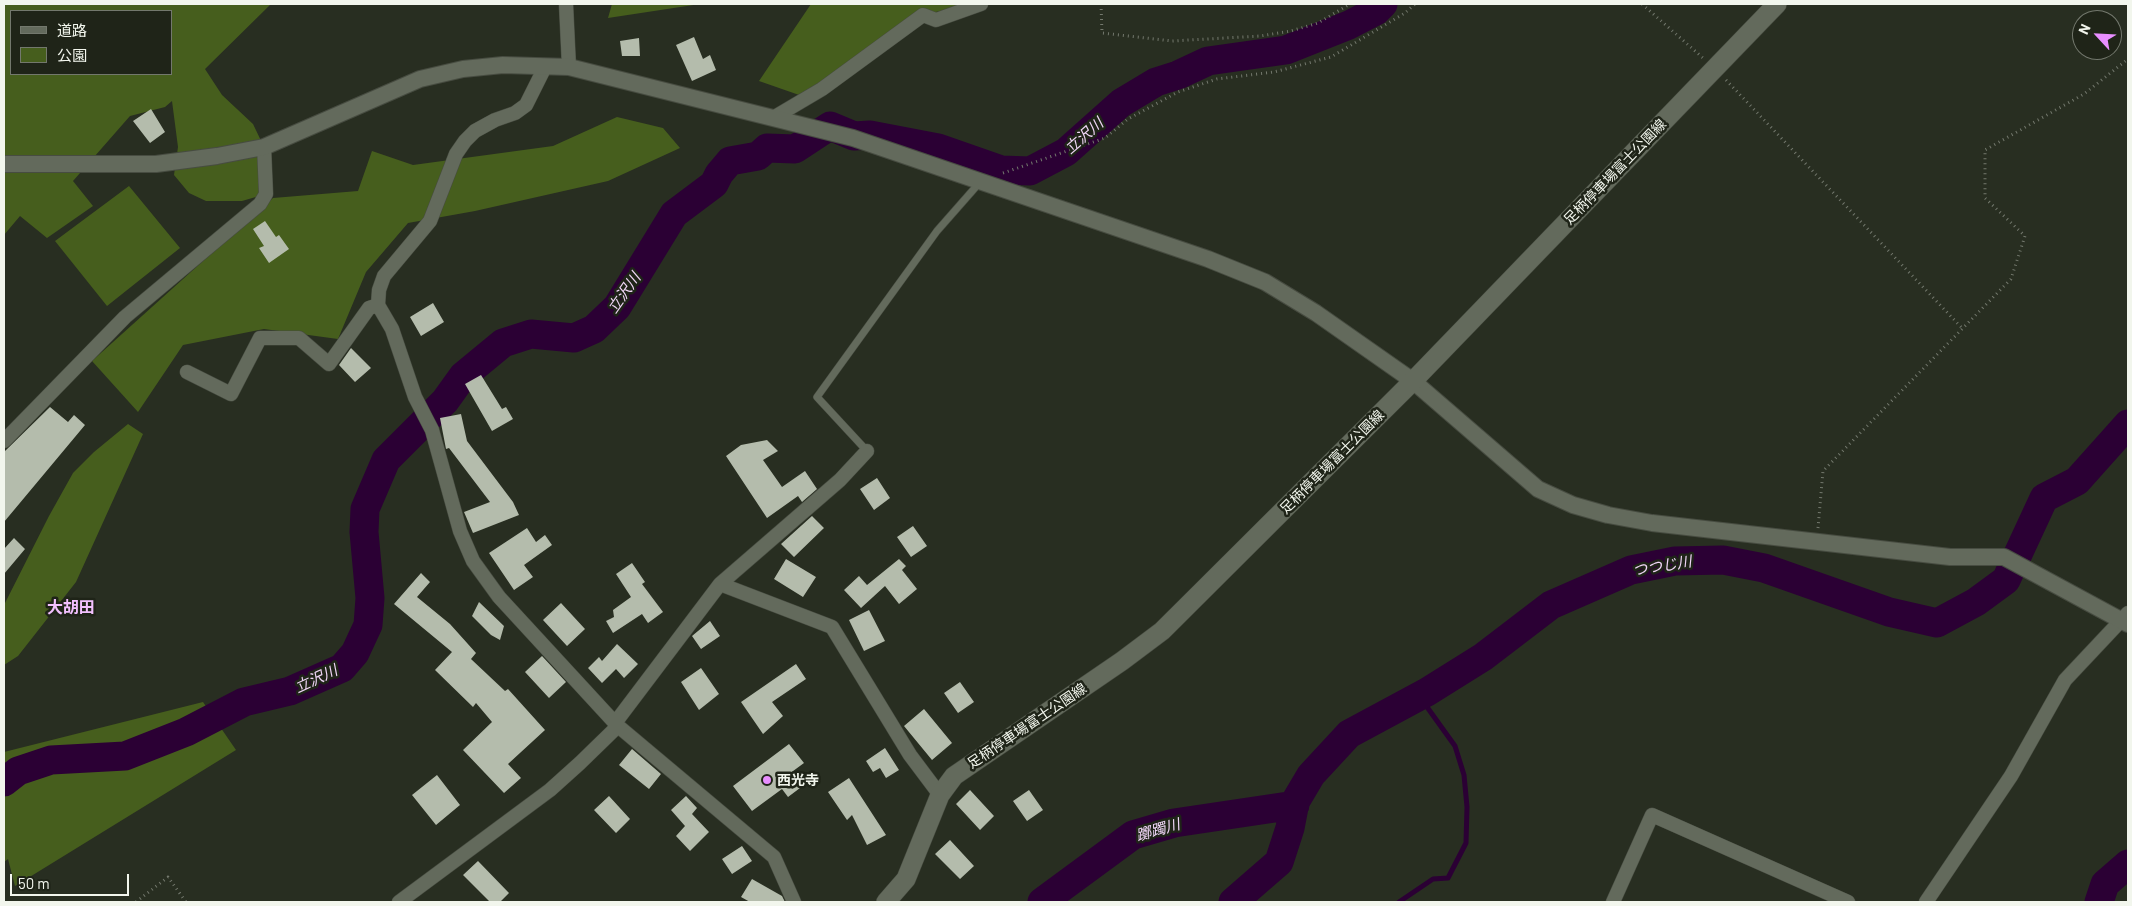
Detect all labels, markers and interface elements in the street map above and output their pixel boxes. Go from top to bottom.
legend [10,10,172,75]
north arrow [2072,10,2122,60]
text: 道路 [57,21,87,39]
text: N [2074,21,2094,37]
text: 公園 [57,46,87,64]
water label: 立沢川 [1061,114,1107,158]
street label: 足柄停車場富士公園線 [1560,116,1670,228]
water label: 立沢川 [604,269,644,317]
street label: 足柄停車場富士公園線 [1277,407,1387,517]
water label: つつじ川 [1631,552,1693,580]
district label: 大胡田 [47,598,95,618]
water label: 立沢川 [292,661,340,697]
street label: 足柄停車場富士公園線 [964,680,1090,772]
place label: 西光寺 [777,772,819,788]
marker: 西光寺 [761,774,773,786]
water label: 躑躅川 [1134,815,1182,845]
scale bar [12,864,131,896]
text: 50 m [18,874,50,892]

